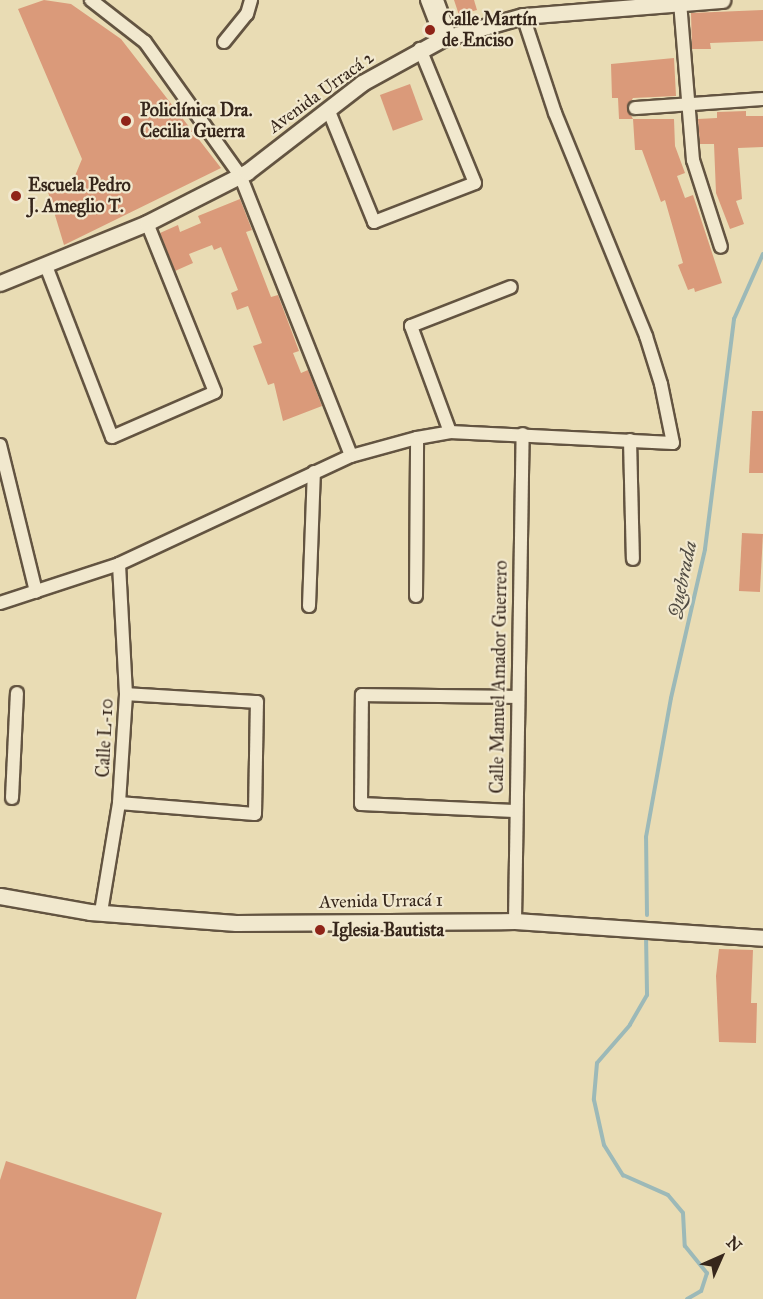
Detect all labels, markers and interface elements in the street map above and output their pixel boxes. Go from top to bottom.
place label: Calle Martín de Enciso [442,9,537,52]
marker: Calle Martín de Enciso [423,23,437,37]
street label: Avenida Urracá 2 [264,46,378,138]
place label: Policlínica Dra. Cecilia Guerra [140,100,252,142]
marker: Policlínica Dra. Cecilia Guerra [117,112,135,130]
place label: Escuela Pedro J. Ameglio T. [28,175,131,218]
marker: Escuela Pedro J. Ameglio T. [9,189,23,203]
water label: Quebrada [662,538,702,620]
street label: Calle Manuel Amador Guerrero [486,560,512,794]
street label: Calle L-10 [92,698,118,778]
street label: Avenida Urracá 1 [319,889,443,913]
place label: Iglesia Bautista [332,919,444,941]
marker: Iglesia Bautista [313,923,327,937]
north arrow [691,1227,751,1287]
text: N [723,1232,746,1255]

